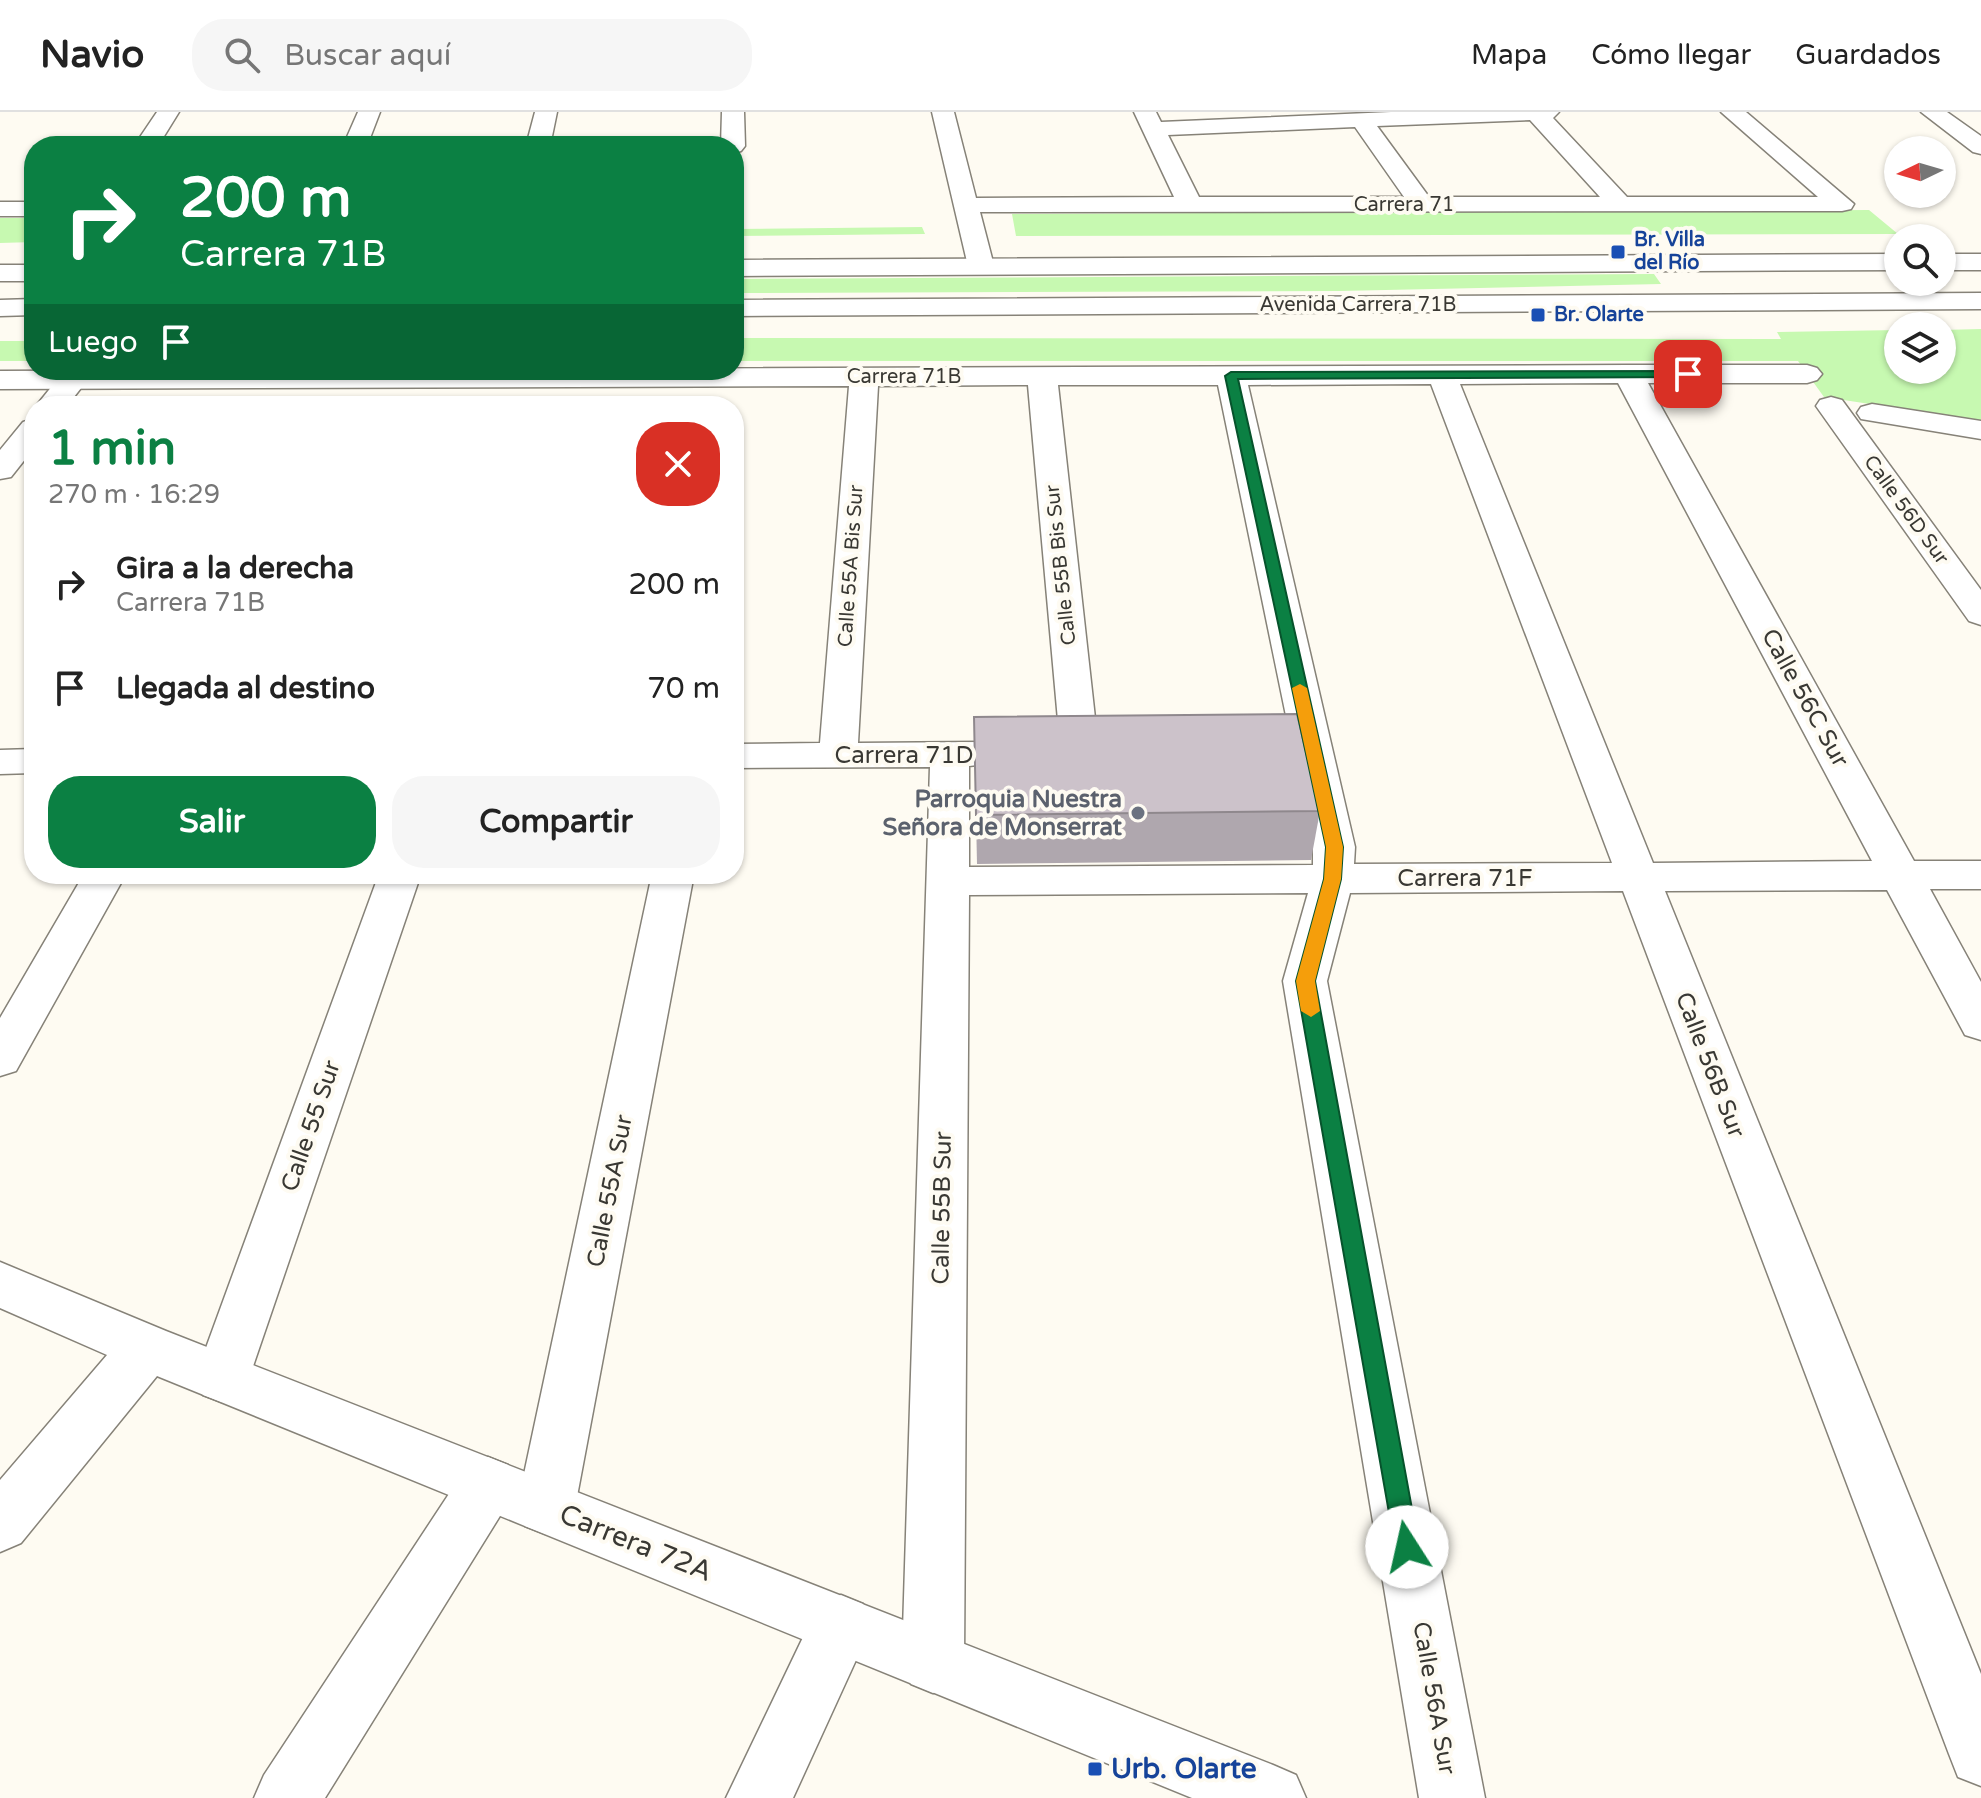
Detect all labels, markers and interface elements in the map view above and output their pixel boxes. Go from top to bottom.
search box [192,19,752,91]
text: Navio [40,32,144,78]
icon: search [220,33,264,77]
text: Buscar aquí [284,37,451,74]
text: Mapa [1471,38,1547,72]
text: Cómo llegar [1591,38,1751,72]
text: Guardados [1795,38,1941,72]
north arrow [1884,136,1956,208]
map controls [1884,136,1956,384]
text: 200 m [180,165,351,232]
icon: right [48,168,152,272]
street label: Carrera 71 [1354,193,1454,217]
button: search [1884,224,1956,296]
place label: Br. Villa del Río [1634,228,1705,275]
text: Carrera 71B [180,233,386,276]
marker: Br. Villa del Río [1609,243,1627,261]
street label: Avenida Carrera 71B [1260,293,1456,317]
place label: Br. Olarte [1554,303,1644,327]
marker: Br. Olarte [1529,306,1547,324]
button: layers [1884,312,1956,384]
icon: arrive [154,320,198,364]
text: Luego [48,324,138,361]
pin [1654,340,1722,408]
icon: arrive [1666,352,1710,396]
street label: Carrera 71B [847,365,961,389]
text: 1 min [48,420,176,478]
button: close [636,422,720,506]
street label: Calle 56D Sur [1858,451,1954,569]
text: 270 m · 16:29 [48,479,220,510]
street label: Calle 55B Bis Sur [1041,483,1081,646]
street label: Calle 55A Bis Sur [833,484,869,648]
text: Gira a la derecha [116,550,354,587]
icon: right [48,562,92,606]
text: 200 m [628,566,720,603]
text: Carrera 71B [116,587,265,618]
street label: Calle 56C Sur [1755,624,1855,773]
icon: arrive [48,666,92,710]
text: Llegada al destino [116,670,375,707]
text: 70 m [647,670,720,707]
street label: Carrera 71D [835,741,973,770]
button: Salir [48,776,376,868]
button: Compartir [392,776,720,868]
place label: Parroquia Nuestra Señora de Monserrat [883,785,1123,842]
marker: Parroquia Nuestra Señora de Monserrat [1129,804,1147,822]
street label: Carrera 71F [1397,864,1533,893]
street label: Calle 56B Sur [1669,988,1751,1143]
street label: Calle 55 Sur [275,1056,347,1195]
street label: Calle 55A Sur [581,1112,639,1270]
street label: Calle 55B Sur [926,1130,958,1285]
street label: Carrera 72A [555,1497,717,1589]
position arrow [1365,1505,1449,1589]
street label: Calle 56A Sur [1406,1619,1462,1777]
place label: Urb. Olarte [1111,1752,1257,1786]
marker: Urb. Olarte [1086,1760,1104,1778]

